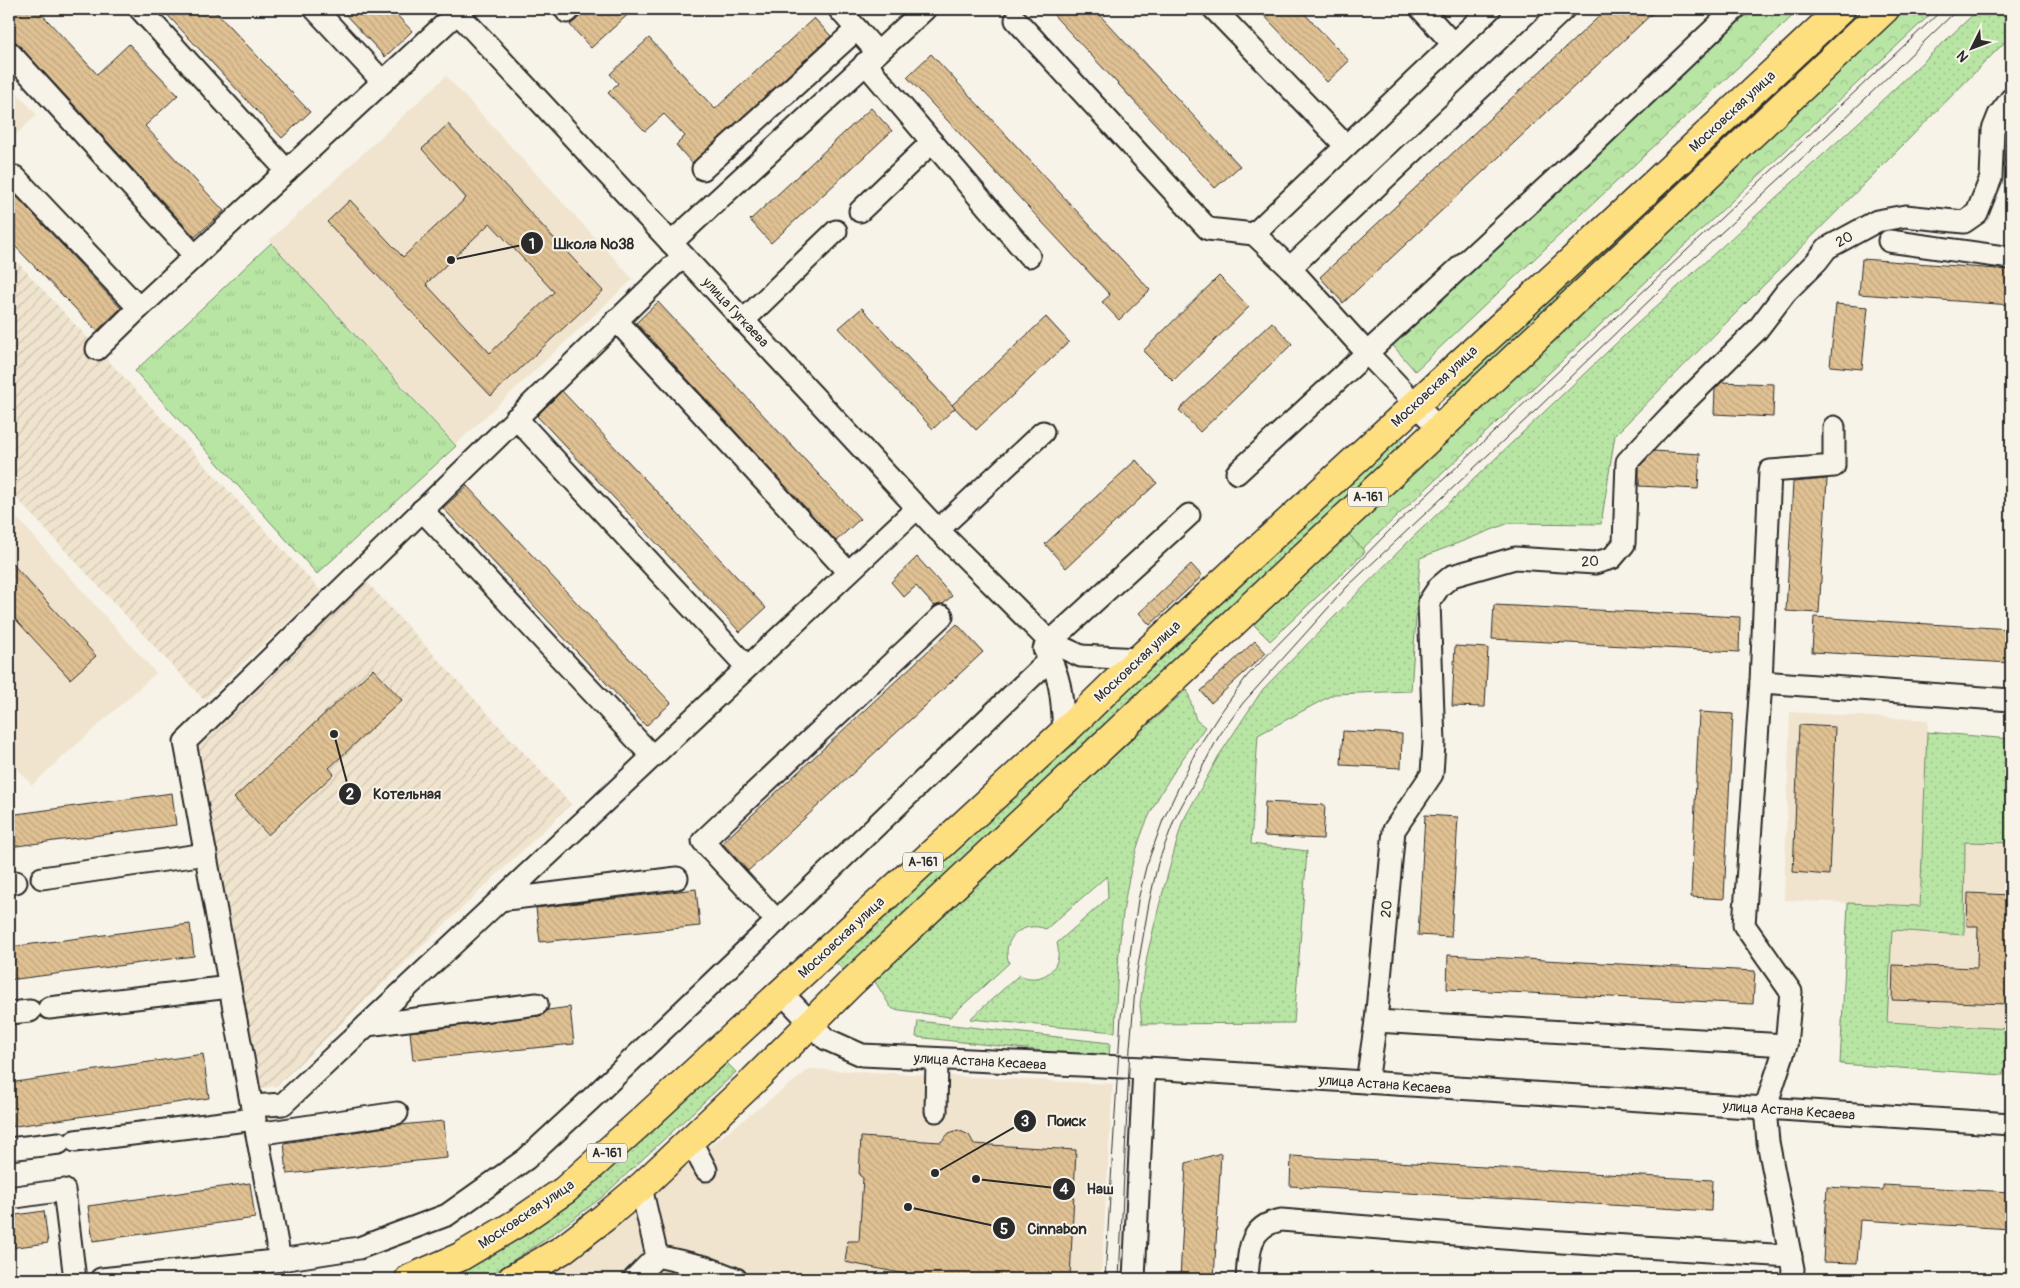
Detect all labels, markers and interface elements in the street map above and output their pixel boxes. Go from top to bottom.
north arrow [1948,22,1998,72]
text: N [1953,47,1972,66]
street label: Московская улица [1686,67,1779,156]
callout: Школа №38 [519,228,644,258]
street label: 20 [1833,228,1856,251]
text: 1 [529,235,535,254]
text: Школа №38 [553,235,635,254]
street label: улица Гугкаева [698,273,772,351]
street label: Московская улица [1388,342,1481,431]
road number: А-161 [1348,488,1388,507]
street label: 20 [1581,553,1599,570]
street label: Московская улица [1091,617,1184,706]
callout: Котельная [338,779,451,809]
text: 2 [346,785,354,804]
text: Котельная [373,785,441,804]
road number: А-161 [903,852,943,872]
street label: Московская улица [795,893,888,982]
street label: 20 [1377,900,1396,918]
street label: улица Астана Кесаева [912,1049,1047,1073]
street label: улица Астана Кесаева [1317,1071,1452,1098]
street label: улица Астана Кесаева [1721,1097,1856,1124]
callout: Поиск [1013,1106,1097,1136]
text: 3 [1021,1112,1029,1131]
text: Поиск [1047,1112,1087,1131]
road number: А-161 [587,1144,627,1162]
callout: Наш [1051,1174,1123,1204]
street label: Московская улица [475,1176,577,1253]
text: 4 [1060,1180,1069,1199]
text: Наш [1086,1180,1114,1199]
callout: Cinnabon [992,1213,1096,1243]
text: 5 [1000,1220,1008,1239]
text: Cinnabon [1027,1220,1087,1239]

